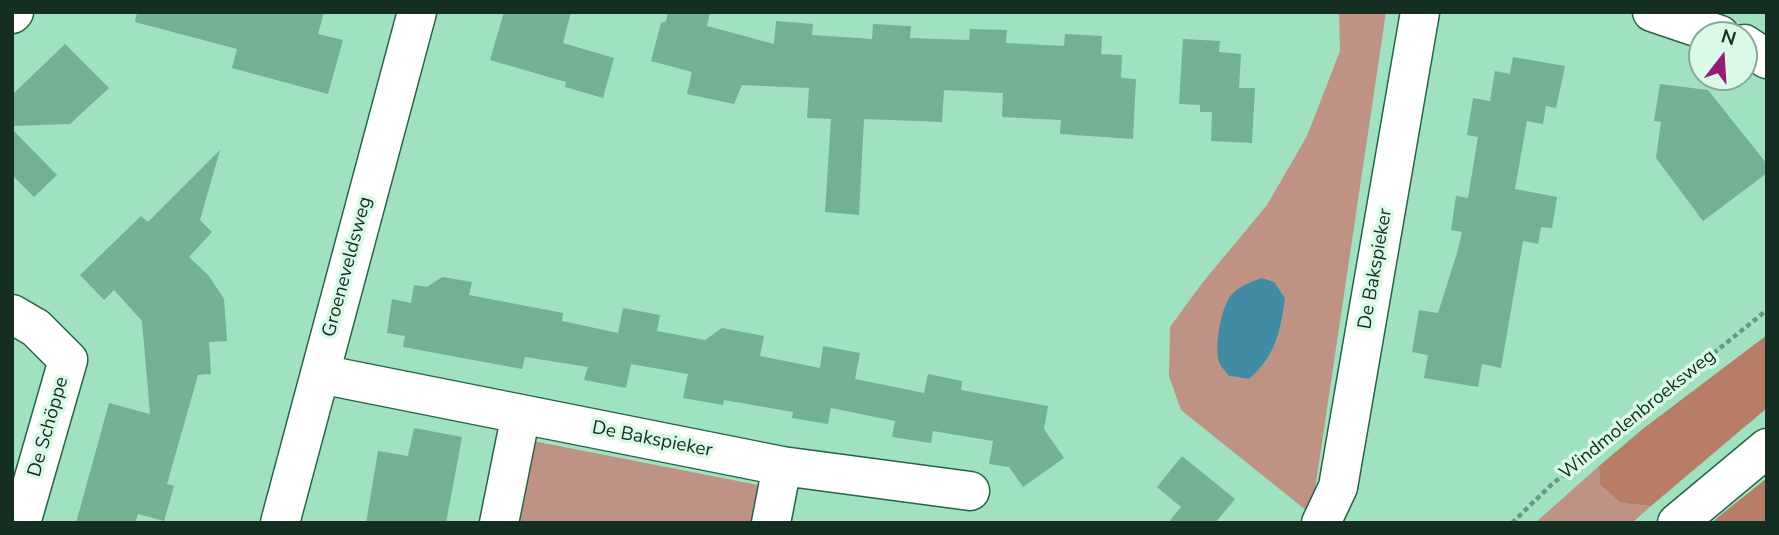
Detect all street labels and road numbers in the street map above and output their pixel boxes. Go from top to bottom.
street label: Groeneveldsweg [318,194,378,340]
street label: De Bakspieker [1354,207,1398,331]
street label: Windmolenbroeksweg [1555,345,1721,485]
street label: De Schöppe [24,374,74,480]
street label: De Bakspieker [590,417,714,463]

